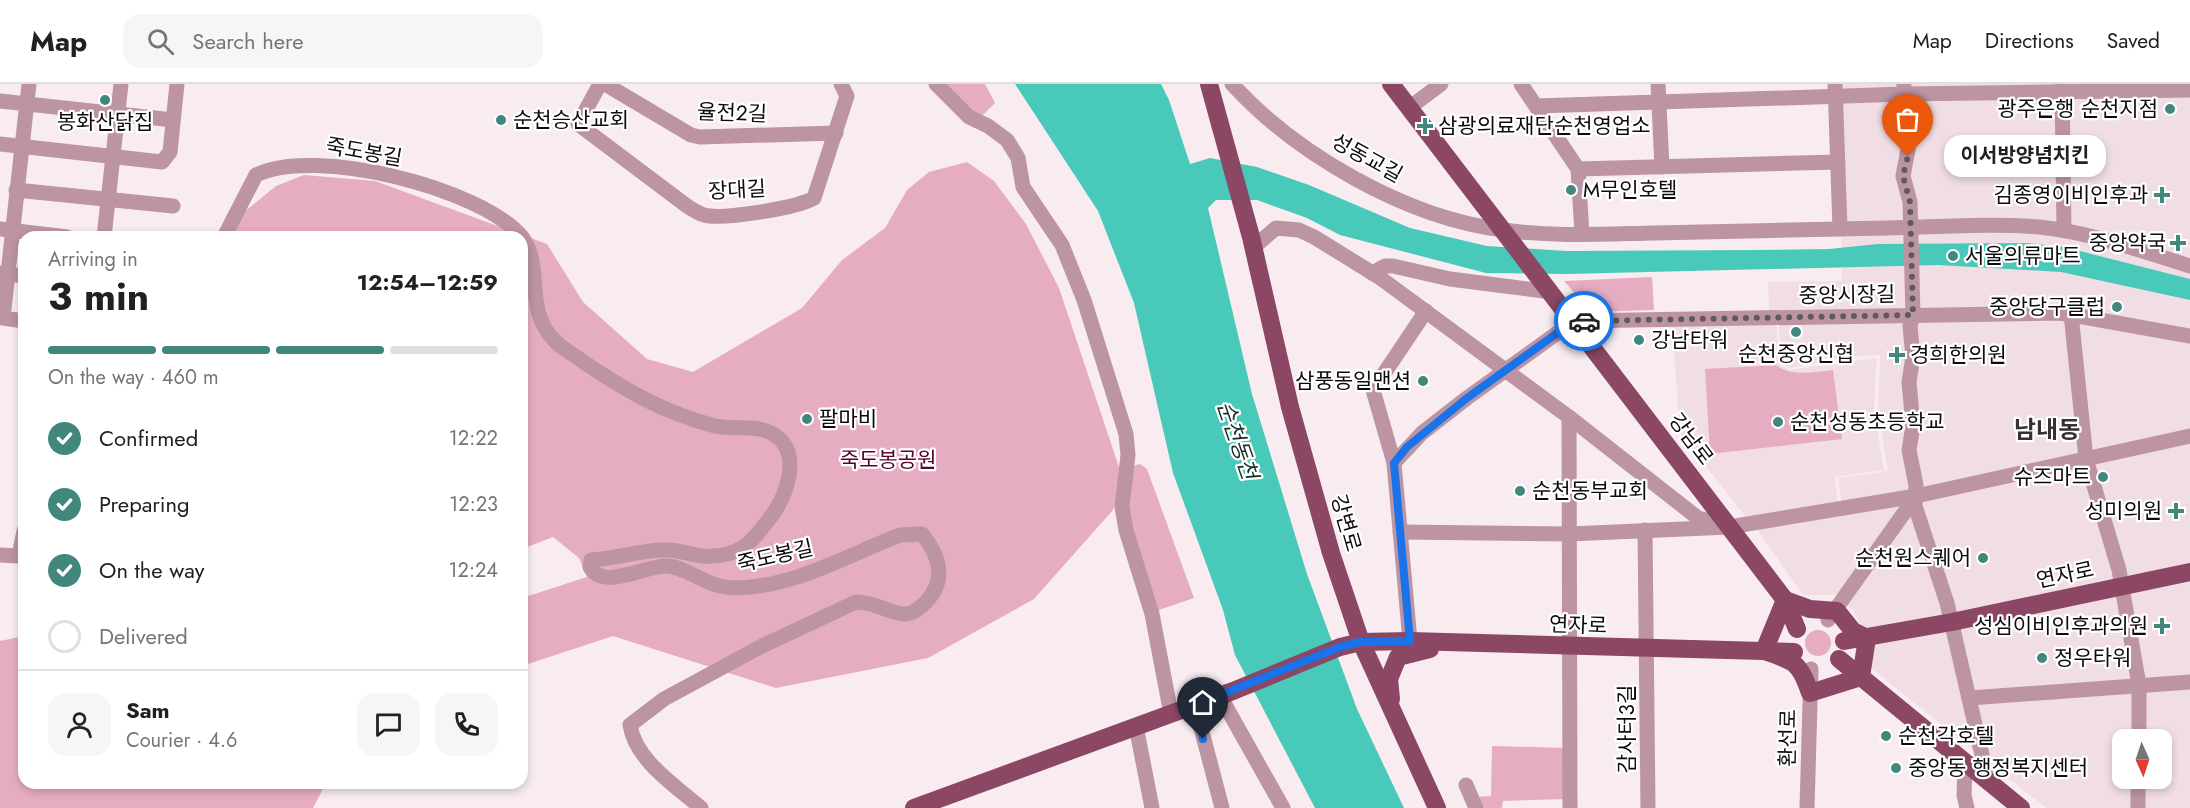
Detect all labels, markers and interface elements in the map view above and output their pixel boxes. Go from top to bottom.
search box [123,14,543,68]
text: Map [30,21,87,62]
icon: search [144,25,177,58]
text: Search here [192,25,304,57]
text: Map [1913,26,1952,56]
text: Directions [1985,26,2074,56]
text: Saved [2107,26,2160,56]
marker: 봉화산닭집 [98,93,112,107]
pin [1882,94,1933,156]
place label: 광주은행 순천지점 [1997,94,2158,124]
street label: 율전2길 [697,97,767,129]
marker: 광주은행 순천지점 [2163,102,2177,116]
icon: bag [1891,103,1924,136]
place label: 순천승산교회 [513,105,629,135]
place label: 봉화산닭집 [57,107,153,137]
place label: 삼광의료재단순천영업소 [1438,111,1651,141]
marker: 순천승산교회 [494,113,508,127]
marker: 삼광의료재단순천영업소 [1416,117,1434,135]
street label: 성동교길 [1326,126,1408,190]
street label: 죽도봉길 [323,131,405,173]
callout: 이서방양념치킨 [1944,135,2106,177]
text: 이서방양념치킨 [1961,141,2089,170]
street label: 장대길 [707,174,767,206]
place label: M무인호텔 [1583,175,1677,205]
place label: 김종영이비인후과 [1993,180,2148,210]
marker: M무인호텔 [1564,183,1578,197]
marker: 김종영이비인후과 [2153,186,2171,204]
place label: 중앙약국 [2089,228,2166,258]
marker: 중앙약국 [2171,236,2185,250]
place label: 서울의류마트 [1965,241,2081,271]
text: Arriving in [48,245,138,274]
marker: 서울의류마트 [1946,249,1960,263]
text: 12:54–12:59 [357,266,498,298]
text: 3 min [48,268,149,325]
street label: 중앙시장길 [1798,279,1896,311]
courier [1554,291,1614,351]
place label: 중앙당구클럽 [1989,292,2105,322]
marker: 중앙당구클럽 [2110,300,2124,314]
icon: car [1568,305,1601,338]
place label: 강남타워 [1651,325,1728,355]
marker: 순천중앙신협 [1789,325,1803,339]
marker: 강남타워 [1632,333,1646,347]
place label: 순천중앙신협 [1738,339,1854,369]
place label: 경희한의원 [1910,340,2007,370]
marker: 경희한의원 [1888,346,1906,364]
text: On the way · 460 m [48,363,219,392]
place label: 삼풍동일맨션 [1295,366,1411,396]
marker: 삼풍동일맨션 [1416,374,1430,388]
water label: 순천동천 [1210,397,1267,486]
place label: 팔마비 [819,404,877,434]
street label: 강남로 [1662,407,1720,471]
place label: 순천성동초등학교 [1790,407,1945,437]
marker: 팔마비 [800,412,814,426]
district label: 남내동 [2014,412,2080,447]
marker: 순천성동초등학교 [1771,415,1785,429]
icon: check [48,422,81,455]
text: Confirmed [99,422,198,454]
text: 12:22 [449,424,498,453]
park label: 죽도봉공원 [840,445,936,475]
place label: 슈즈마트 [2014,462,2091,492]
marker: 슈즈마트 [2096,470,2110,484]
place label: 순천동부교회 [1532,476,1648,506]
marker: 순천동부교회 [1513,484,1527,498]
icon: check [48,488,81,521]
text: Preparing [99,488,190,520]
text: 12:23 [449,490,498,519]
street label: 강변로 [1324,491,1368,555]
place label: 성미의원 [2085,496,2162,526]
marker: 성미의원 [2167,502,2185,520]
street label: 죽도봉길 [734,533,816,579]
place label: 순천원스퀘어 [1855,543,1971,573]
marker: 순천원스퀘어 [1976,551,1990,565]
icon: check [48,554,81,587]
text: On the way [99,554,204,586]
street label: 연자로 [2034,554,2096,596]
text: 12:24 [449,556,498,585]
street label: 연자로 [1549,609,1607,641]
place label: 성심이비인후과의원 [1974,611,2148,641]
marker: 성심이비인후과의원 [2153,617,2171,635]
text: Delivered [99,620,188,652]
place label: 정우타워 [2054,643,2131,673]
marker: 정우타워 [2035,651,2049,665]
pin [1177,677,1228,739]
street label: 감사터3길 [1612,685,1642,773]
icon: home [1186,686,1219,719]
button: person [48,693,111,756]
button: chat [357,693,420,756]
button: phone [435,693,498,756]
text: Sam [126,694,170,726]
street label: 환선로 [1772,709,1804,767]
place label: 순천각호텔 [1898,721,1995,751]
text: Courier · 4.6 [126,726,238,755]
marker: 순천각호텔 [1879,729,1893,743]
north arrow [2112,729,2172,789]
map controls [2112,729,2172,789]
place label: 중앙동 행정복지센터 [1908,753,2088,783]
marker: 중앙동 행정복지센터 [1889,761,1903,775]

